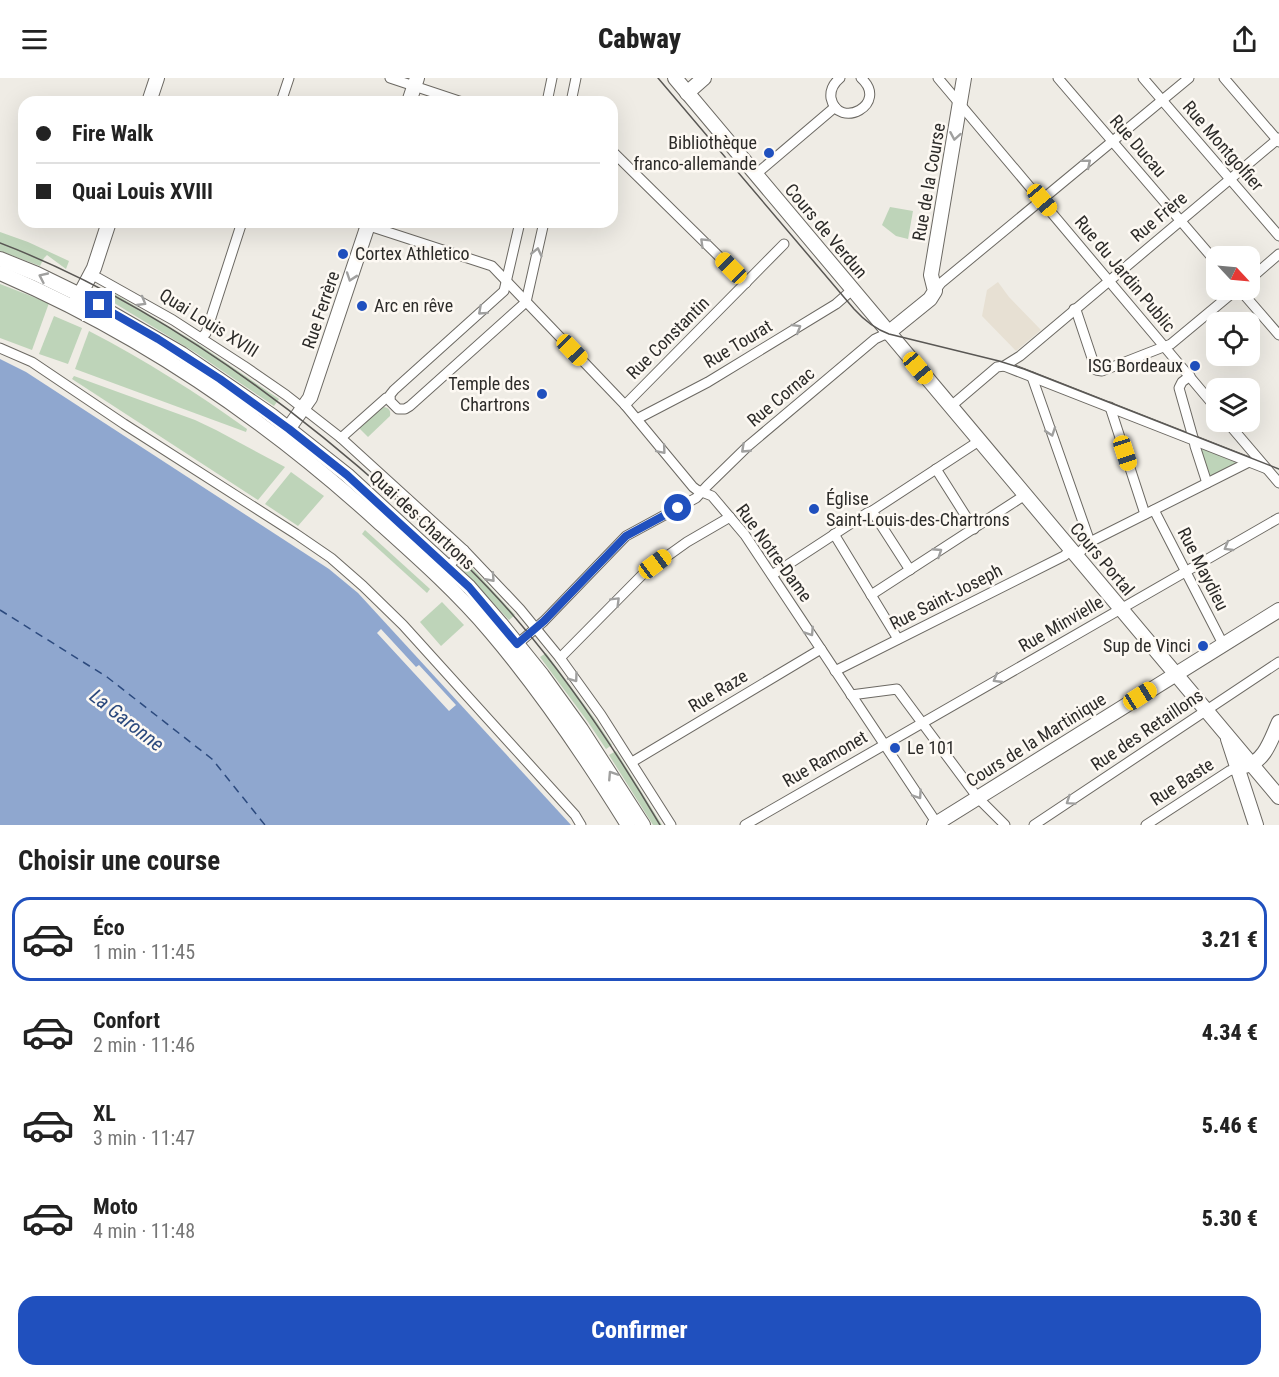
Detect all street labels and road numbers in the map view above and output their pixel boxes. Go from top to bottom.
street label: Rue Montgolfier [1179,96,1268,195]
street label: Rue Ducau [1106,110,1171,181]
street label: Rue de la Course [908,121,949,242]
street label: Cours de Verdun [781,179,872,282]
street label: Rue Frère [1126,187,1191,246]
street label: Rue du Jardin Public [1071,211,1180,336]
street label: Rue Ferrère [297,268,344,351]
street label: Quai Louis XVIII [156,284,263,361]
street label: Rue Constantin [622,292,713,383]
street label: Rue Tourat [700,315,776,372]
street label: Rue Cornac [743,362,819,431]
street label: Quai des Chartrons [365,466,479,574]
street label: Rue Notre-Dame [732,500,817,606]
street label: Cours Portal [1066,518,1139,599]
street label: Rue Maydieu [1174,524,1233,614]
street label: Rue Saint-Joseph [886,559,1006,634]
street label: Rue Minvielle [1015,591,1107,656]
street label: Rue Raze [684,665,751,716]
street label: Rue des Retaillons [1087,684,1207,775]
street label: Cours de la Martinique [962,688,1109,791]
street label: Rue Ramonet [779,726,871,791]
street label: Rue Baste [1146,753,1217,810]

